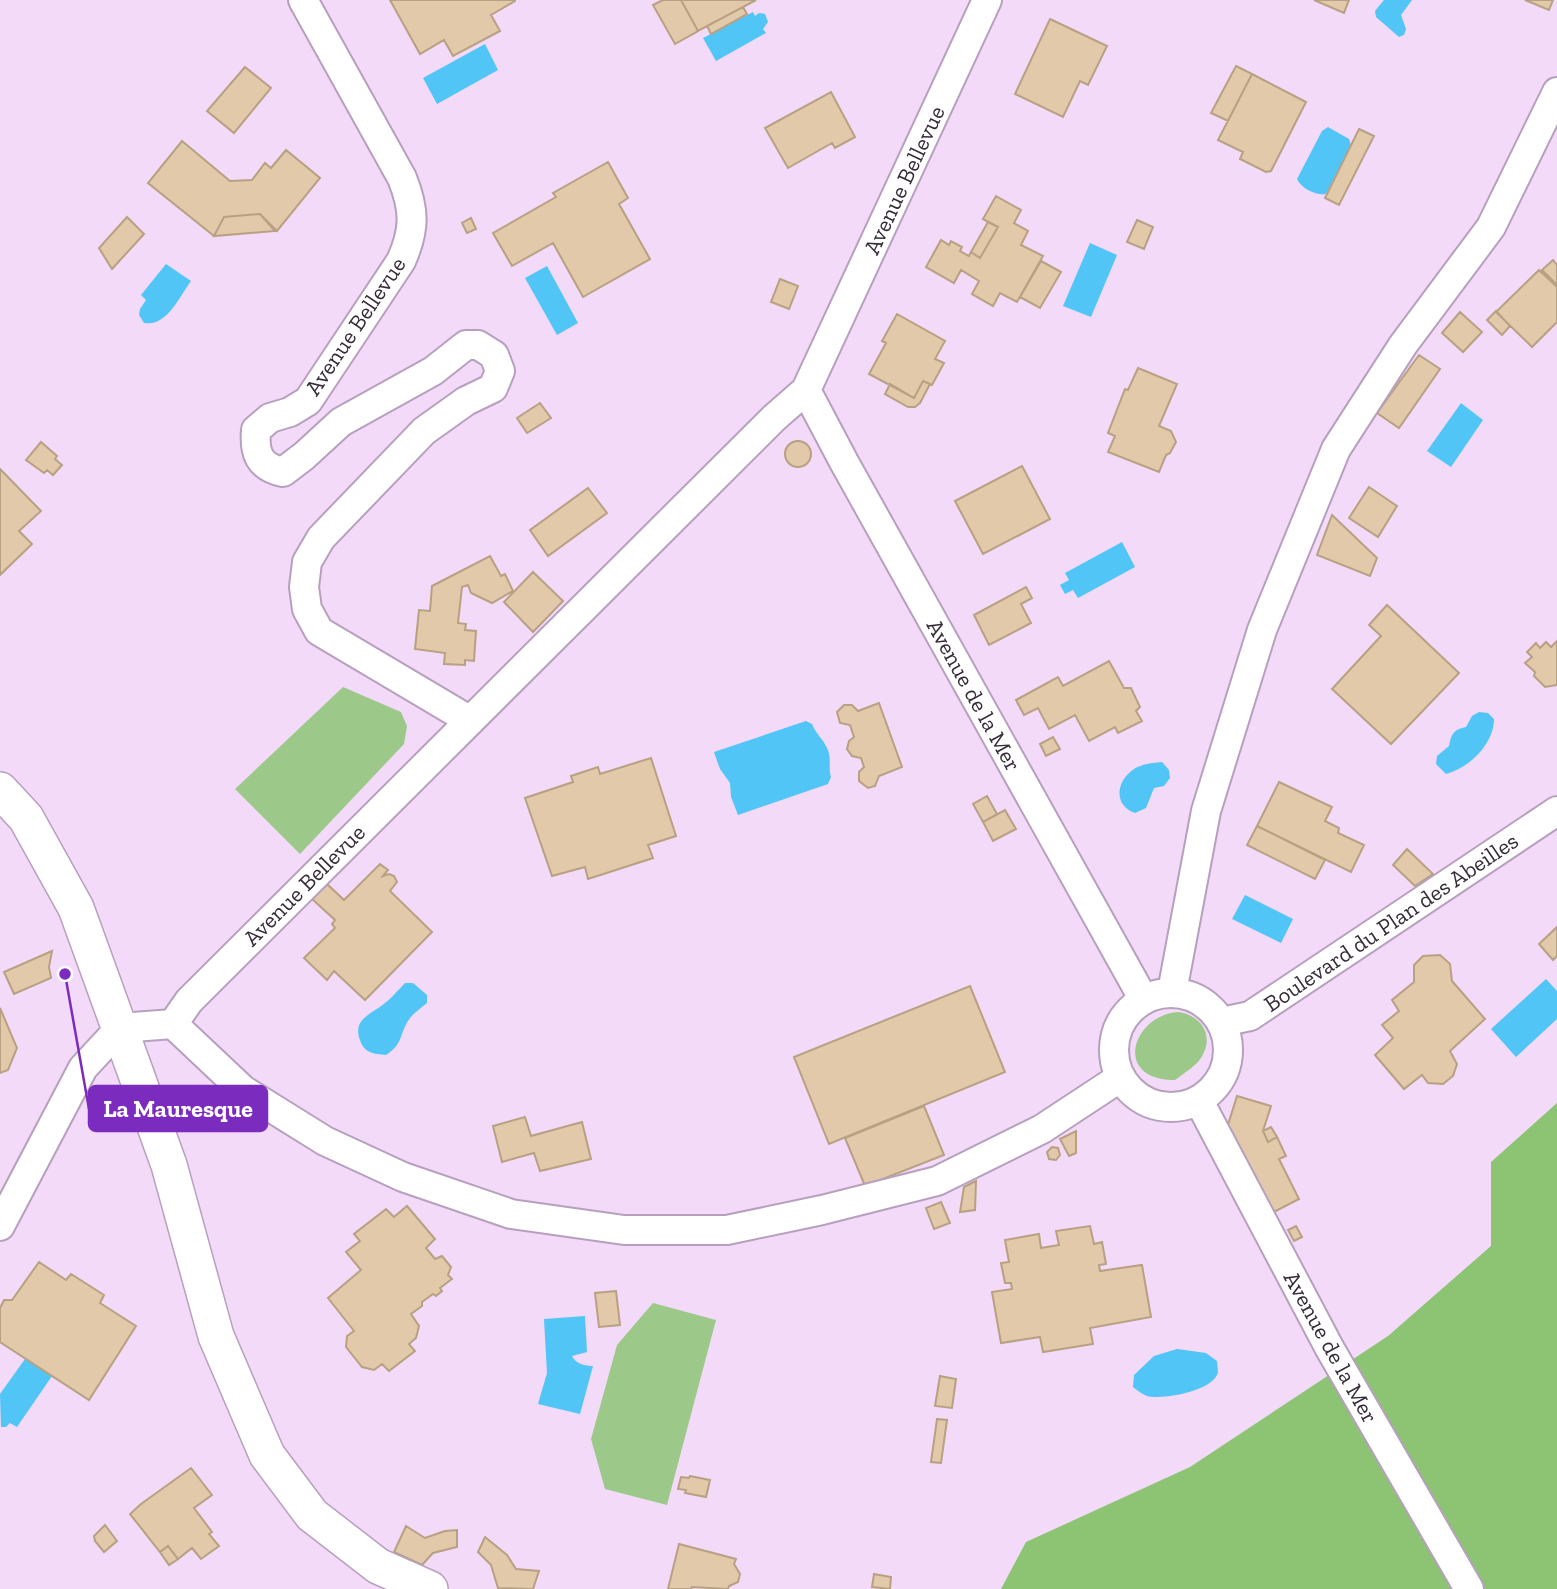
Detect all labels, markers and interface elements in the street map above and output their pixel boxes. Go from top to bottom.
street label: Avenue Bellevue [857,101,951,259]
street label: Avenue Bellevue [298,251,412,401]
street label: Avenue de la Mer [921,614,1027,776]
street label: Avenue Bellevue [237,818,371,952]
street label: Boulevard du Plan des Abeilles [1259,826,1523,1018]
callout: La Mauresque [89,1086,267,1131]
text: La Mauresque [103,1094,253,1123]
street label: Avenue de la Mer [1278,1266,1384,1428]

